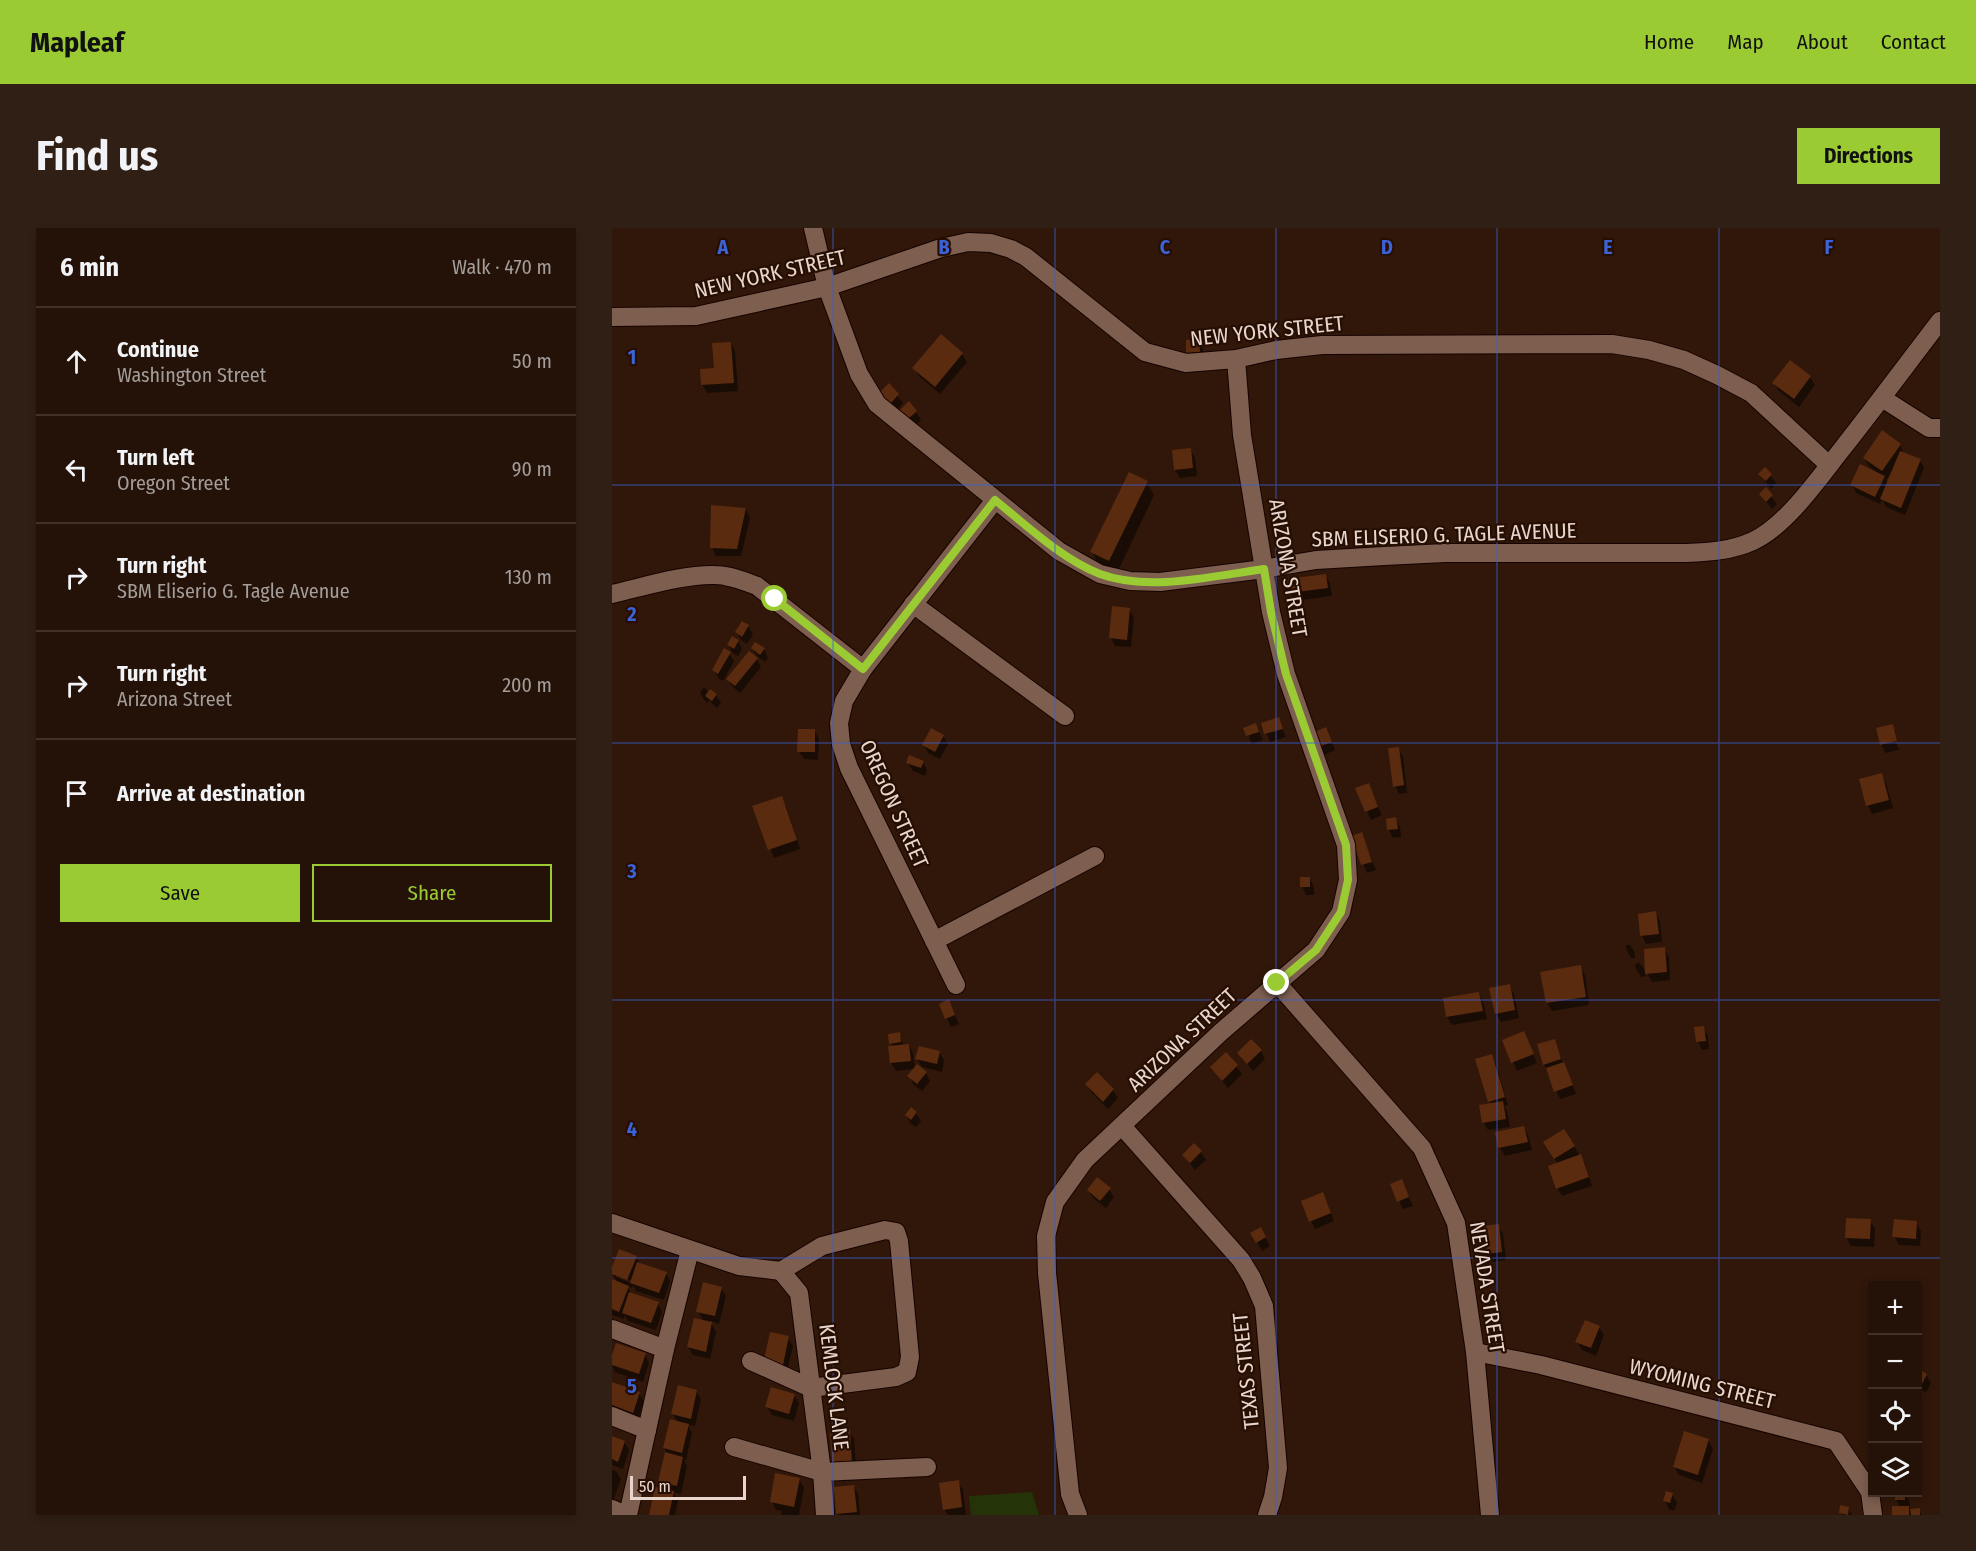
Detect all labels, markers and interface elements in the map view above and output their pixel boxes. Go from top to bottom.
text: Mapleaf [30,26,124,59]
text: Home [1644,29,1694,55]
text: Map [1727,29,1764,55]
text: About [1797,29,1848,55]
text: Contact [1881,29,1946,55]
button: Directions [1797,128,1940,184]
text: Find us [36,131,158,181]
text: A [717,235,730,259]
text: B [938,235,950,259]
text: C [1160,235,1171,259]
text: D [1381,235,1393,259]
text: E [1603,235,1613,259]
text: F [1825,235,1834,259]
street label: NEW YORK STREET [692,244,848,304]
text: 6 min [60,252,119,283]
text: Walk · 470 m [452,255,552,279]
street label: NEW YORK STREET [1189,310,1345,352]
text: Continue [117,336,199,363]
icon: ahead [60,345,93,378]
text: 1 [628,345,636,369]
text: 50 m [512,349,552,373]
text: Washington Street [117,363,266,387]
text: Turn left [117,444,195,471]
icon: left [60,453,93,486]
text: 90 m [512,457,552,481]
text: Oregon Street [117,471,230,495]
street label: ARIZONA STREET [1263,497,1313,639]
street label: SBM ELISERIO G. TAGLE AVENUE [1311,517,1577,553]
text: Turn right [117,552,206,579]
icon: right [60,561,93,594]
text: 130 m [505,565,552,589]
text: SBM Eliserio G. Tagle Avenue [117,579,350,603]
route start [761,585,787,611]
text: 2 [626,602,637,626]
text: Turn right [117,660,206,687]
icon: right [60,669,93,702]
text: 200 m [502,673,552,697]
text: Arizona Street [117,687,232,711]
street label: OREGON STREET [854,736,934,872]
icon: arrive [60,777,93,810]
text: Arrive at destination [117,780,305,807]
text: 3 [626,859,637,883]
button: Save [60,864,300,922]
button: Share [312,864,552,922]
route end [1263,969,1289,995]
street label: ARIZONA STREET [1122,983,1242,1097]
text: 4 [627,1117,637,1141]
street label: NEVADA STREET [1464,1220,1510,1355]
map controls [1868,1281,1922,1497]
button: + [1868,1281,1922,1335]
street label: TEXAS STREET [1227,1311,1265,1430]
street label: KEMLOCK LANE [813,1322,855,1452]
button: − [1868,1335,1922,1389]
street label: WYOMING STREET [1626,1353,1778,1415]
text: 5 [627,1374,637,1398]
button: locate [1868,1389,1922,1443]
button: layers [1868,1443,1922,1497]
scale bar [630,1473,746,1500]
text: 50 m [639,1477,671,1496]

